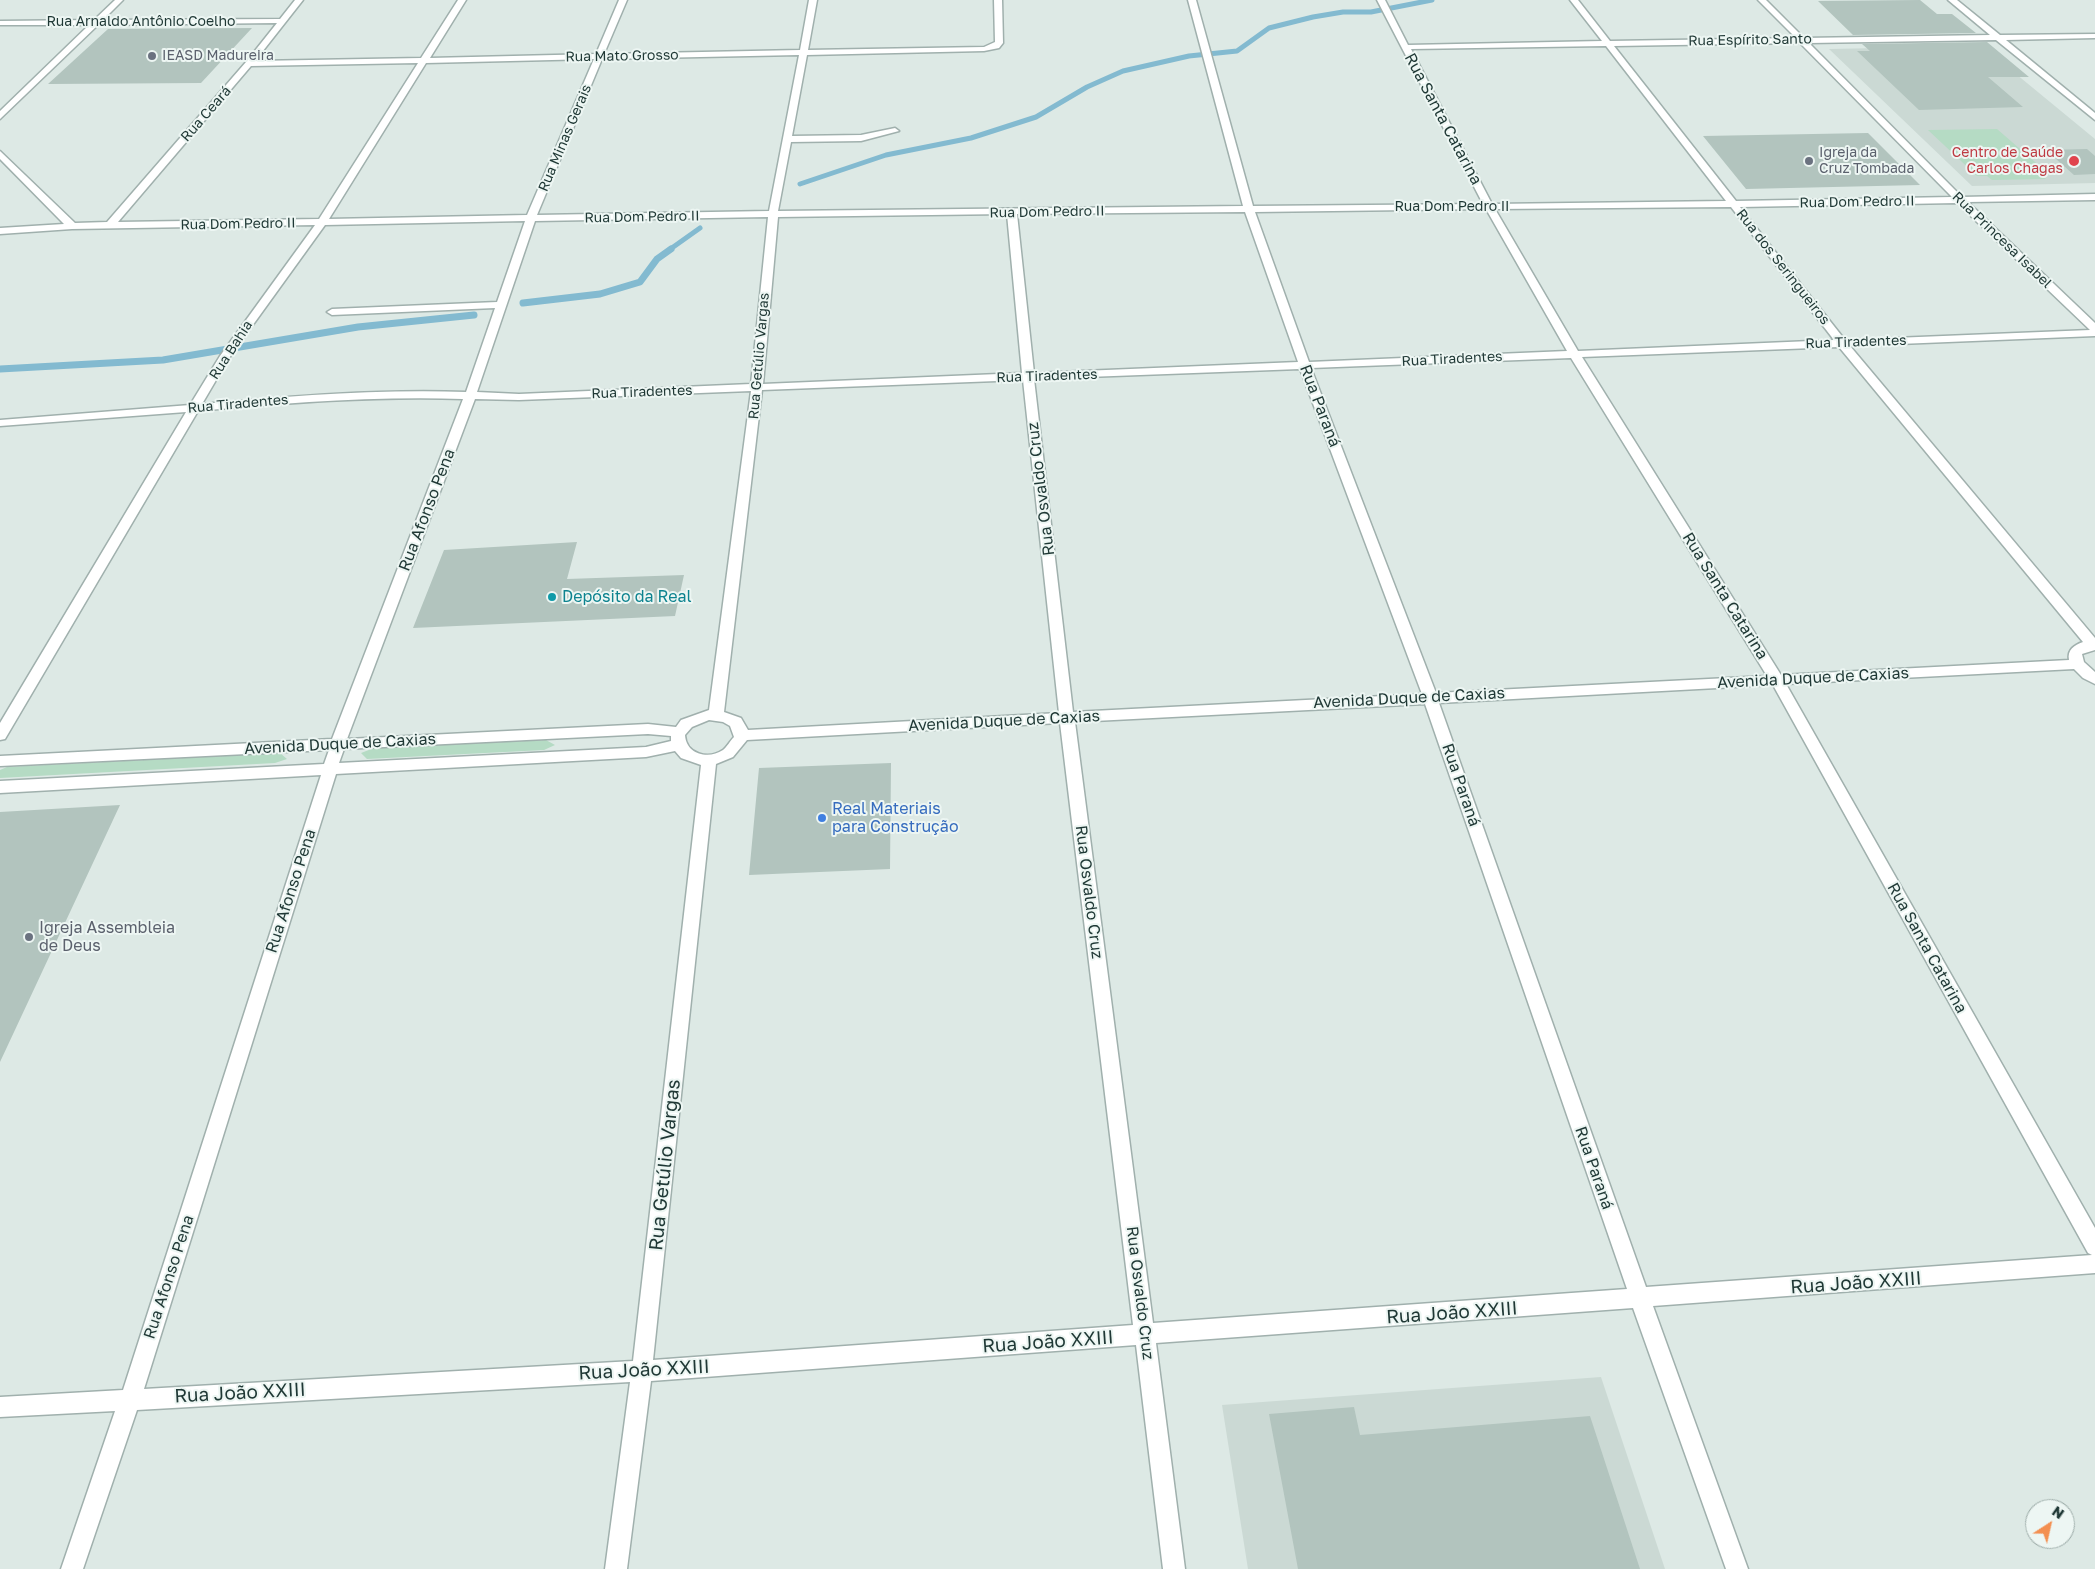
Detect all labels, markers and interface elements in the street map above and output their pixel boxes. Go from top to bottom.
street label: Rua Arnaldo Antônio Coelho [47,14,235,30]
street label: Rua Espírito Santo [1688,31,1812,49]
street label: Rua Mato Grosso [565,47,679,65]
place label: IEASD Madureira [162,48,274,64]
marker: IEASD Madureira [146,50,158,62]
street label: Rua Santa Catarina [1400,50,1486,188]
street label: Rua Minas Gerais [535,82,595,194]
street label: Rua Ceará [177,83,235,145]
place label: Igreja da Cruz Tombada [1819,145,1914,178]
place label: Centro de Saúde Carlos Chagas [1952,145,2063,178]
marker: Centro de Saúde Carlos Chagas [2067,154,2081,168]
marker: Igreja da Cruz Tombada [1803,155,1815,167]
street label: Rua Princesa Isabel [1949,188,2055,292]
street label: Rua Dom Pedro II [1799,193,1915,211]
street label: Rua Dom Pedro II [1395,199,1509,215]
street label: Rua Dom Pedro II [989,203,1105,221]
street label: Rua dos Seringueiros [1733,206,1833,328]
street label: Rua Dom Pedro II [584,208,700,226]
street label: Rua Dom Pedro II [180,215,296,233]
street label: Rua Getúlio Vargas [745,292,773,420]
street label: Rua Bahia [206,317,256,383]
street label: Rua Tiradentes [1805,332,1907,352]
street label: Rua Tiradentes [1401,348,1503,370]
street label: Rua Paraná [1296,362,1344,450]
street label: Rua Tiradentes [996,366,1098,386]
street label: Rua Tiradentes [591,382,693,402]
street label: Rua Tiradentes [187,391,289,417]
street label: Rua Osvaldo Cruz [1023,421,1059,557]
street label: Rua Afonso Pena [395,446,459,574]
street label: Rua Santa Catarina [1678,529,1772,663]
place label: Depósito da Real [562,587,692,607]
marker: Depósito da Real [546,591,558,603]
street label: Avenida Duque de Caxias [1717,663,1909,693]
street label: Avenida Duque de Caxias [1313,683,1505,713]
street label: Avenida Duque de Caxias [908,706,1100,736]
street label: Avenida Duque de Caxias [244,729,436,759]
street label: Rua Paraná [1438,741,1484,829]
place label: Real Materiais para Construção [832,799,958,837]
marker: Real Materiais para Construção [816,812,828,824]
street label: Rua Osvaldo Cruz [1071,824,1107,960]
street label: Rua Afonso Pena [262,827,320,955]
street label: Rua Santa Catarina [1883,879,1971,1017]
place label: Igreja Assembleia de Deus [39,918,175,956]
marker: Igreja Assembleia de Deus [23,931,35,943]
street label: Rua Getúlio Vargas [645,1078,685,1252]
street label: Rua Paraná [1571,1124,1617,1212]
street label: Rua Afonso Pena [140,1213,198,1341]
street label: Rua Osvaldo Cruz [1122,1225,1158,1361]
street label: Rua João XXIII [1790,1267,1922,1299]
street label: Rua João XXIII [1386,1297,1518,1329]
street label: Rua João XXIII [982,1326,1114,1358]
street label: Rua João XXIII [578,1355,710,1385]
street label: Rua João XXIII [174,1378,306,1408]
north arrow [2025,1499,2075,1549]
text: N [2049,1502,2068,1522]

